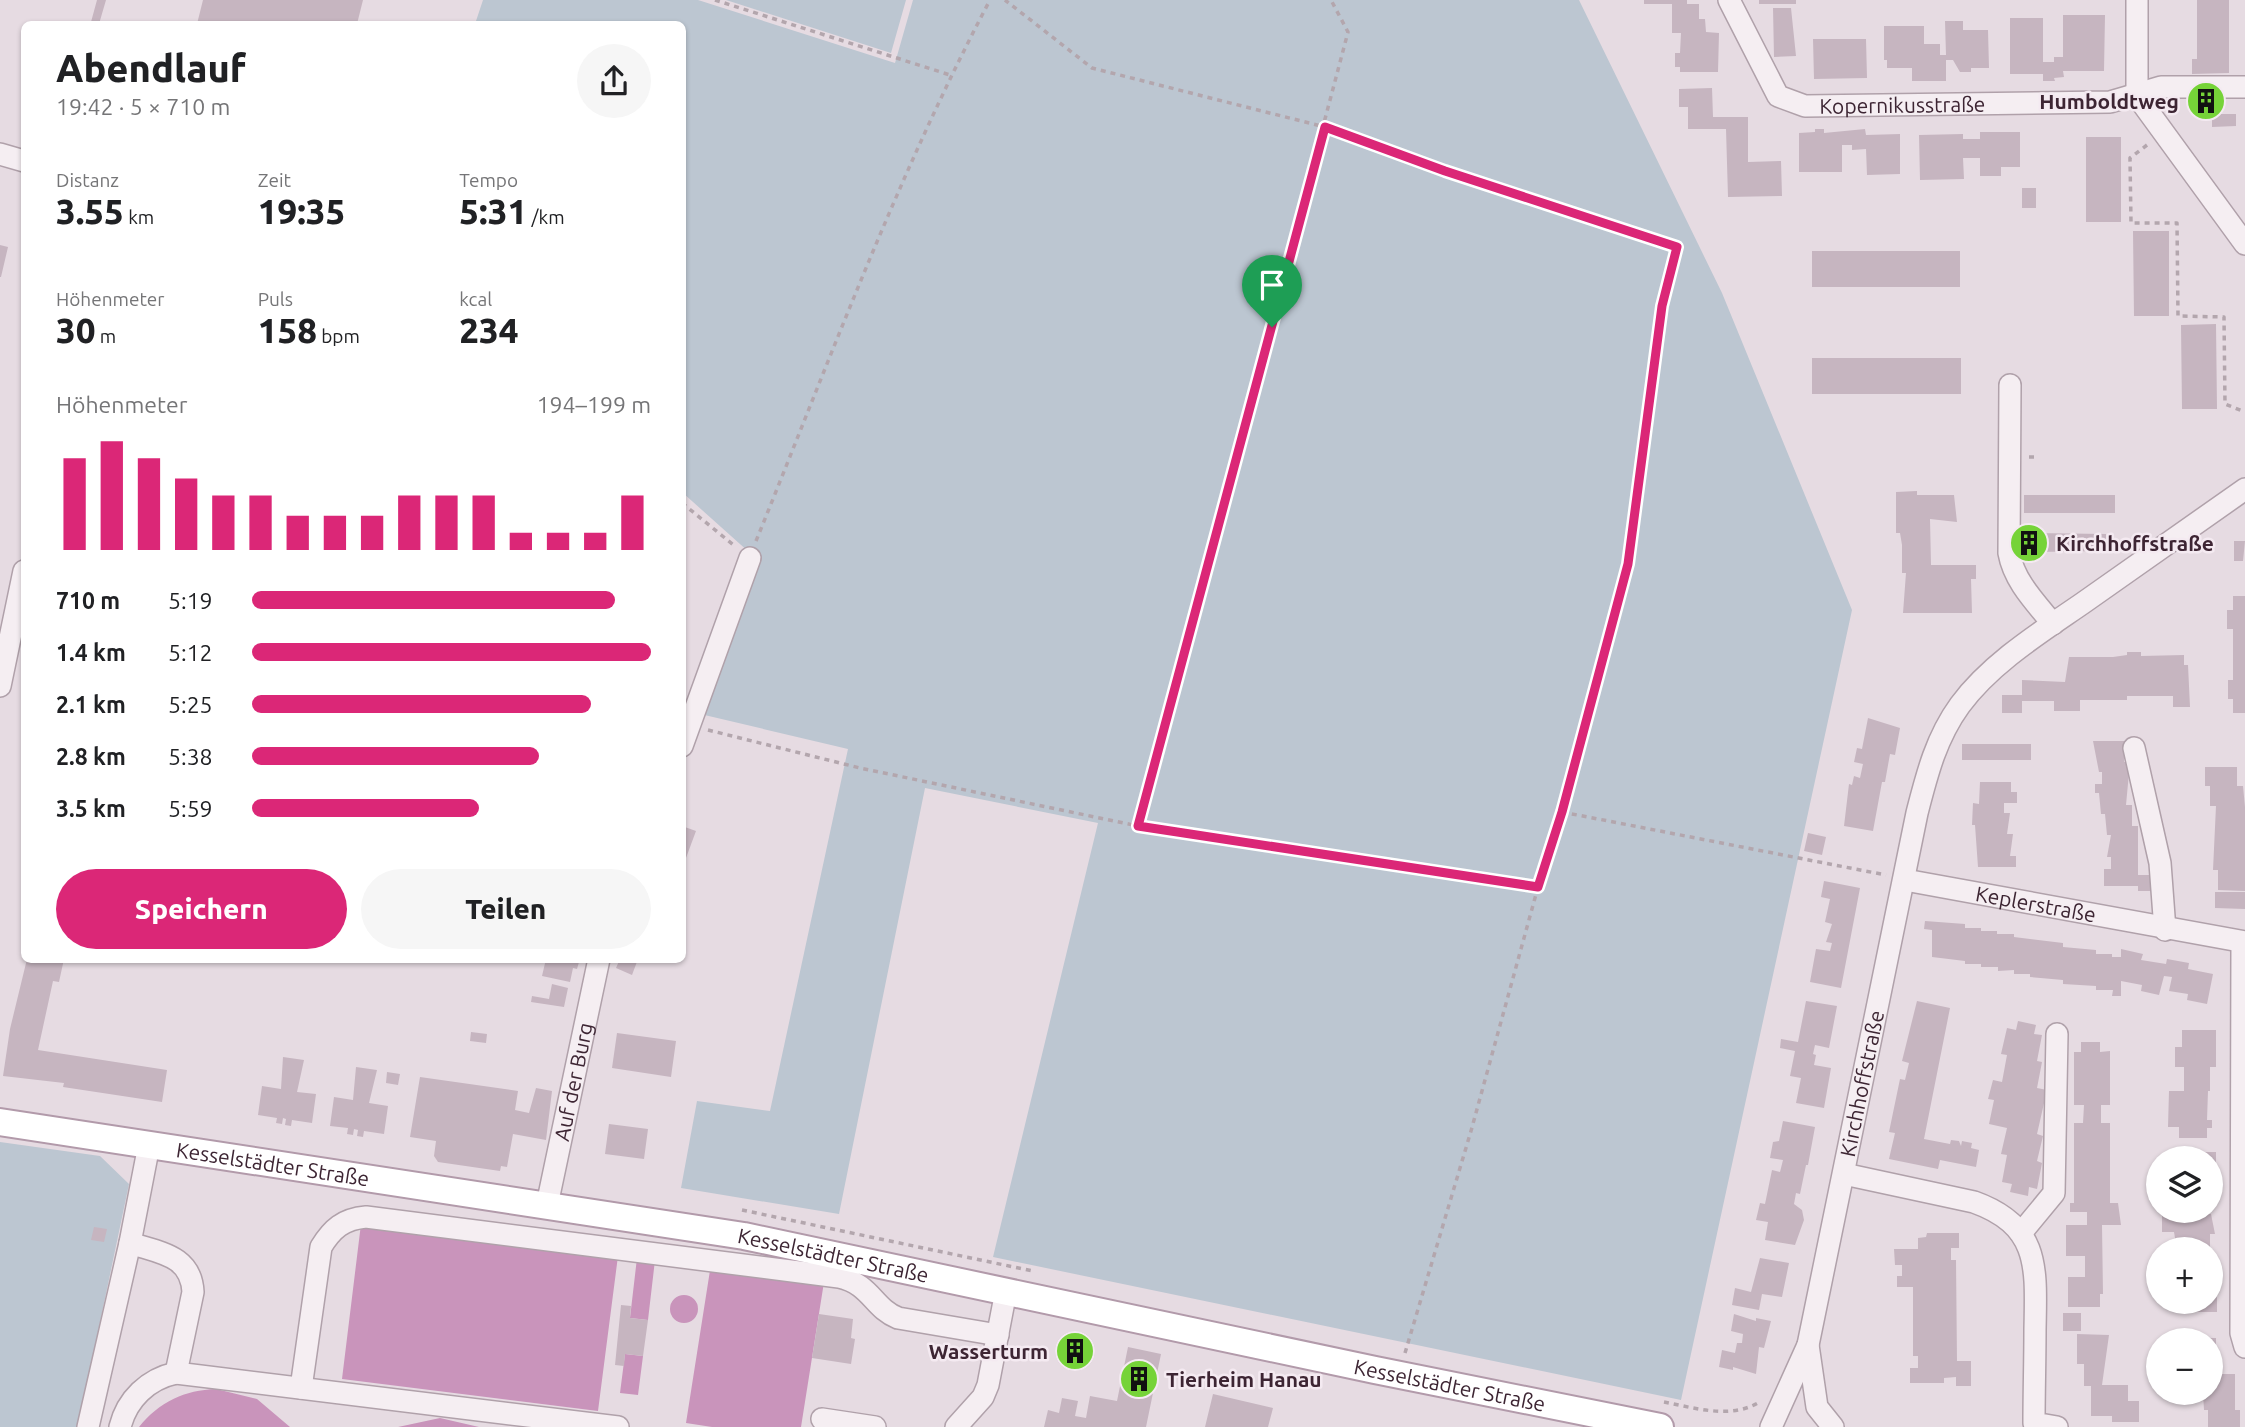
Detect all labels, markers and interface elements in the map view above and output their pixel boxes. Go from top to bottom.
button: share [577,44,651,118]
text: Abendlauf [56,47,246,89]
building icon: Humboldtweg [2185,80,2227,122]
place label: Humboldtweg [2039,89,2179,113]
street label: Kopernikusstraße [1819,92,1986,118]
text: 19:42 · 5 × 710 m [56,94,230,119]
text: Distanz [56,169,119,191]
text: Zeit [258,169,291,191]
text: Tempo [459,169,518,191]
text: 3.55 [56,191,124,231]
text: 19:35 [258,191,345,231]
text: 5:31 [459,191,527,231]
text: km [124,206,154,228]
text: /km [527,206,565,228]
pin [1242,255,1302,327]
icon: arrive [1253,266,1291,304]
text: Höhenmeter [56,288,165,310]
text: Puls [258,288,293,310]
text: kcal [459,288,492,310]
text: 30 [56,310,95,350]
text: 158 [258,310,317,350]
text: 234 [459,310,519,350]
text: m [95,325,116,347]
text: bpm [317,325,360,347]
text: Höhenmeter [56,392,187,417]
text: 194–199 m [537,392,651,417]
building icon: Kirchhoffstraße [2008,522,2050,564]
place label: Kirchhoffstraße [2056,531,2214,555]
text: 710 m [56,588,120,613]
text: 5:19 [168,588,213,613]
text: 1.4 km [56,640,126,665]
text: 5:12 [168,640,213,665]
text: 2.1 km [56,692,126,717]
text: 5:25 [168,692,213,717]
text: 2.8 km [56,744,126,769]
text: 5:38 [168,744,213,769]
text: 3.5 km [56,796,126,821]
text: 5:59 [168,796,213,821]
button: Speichern [56,869,347,949]
button: Teilen [361,869,651,949]
street label: Keplerstraße [1974,881,2098,927]
street label: Kirchhoffstraße [1835,1008,1888,1159]
street label: Auf der Burg [549,1020,597,1143]
street label: Kesselstädter Straße [175,1137,371,1190]
map controls [2146,1146,2223,1405]
button: layers [2146,1146,2223,1223]
street label: Kesselstädter Straße [736,1223,931,1287]
button: + [2146,1237,2223,1314]
button: − [2146,1328,2223,1405]
building icon: Wasserturm [1054,1330,1096,1372]
place label: Wasserturm [929,1339,1048,1363]
street label: Kesselstädter Straße [1352,1354,1548,1416]
building icon: Tierheim Hanau [1118,1358,1160,1400]
place label: Tierheim Hanau [1166,1367,1322,1391]

